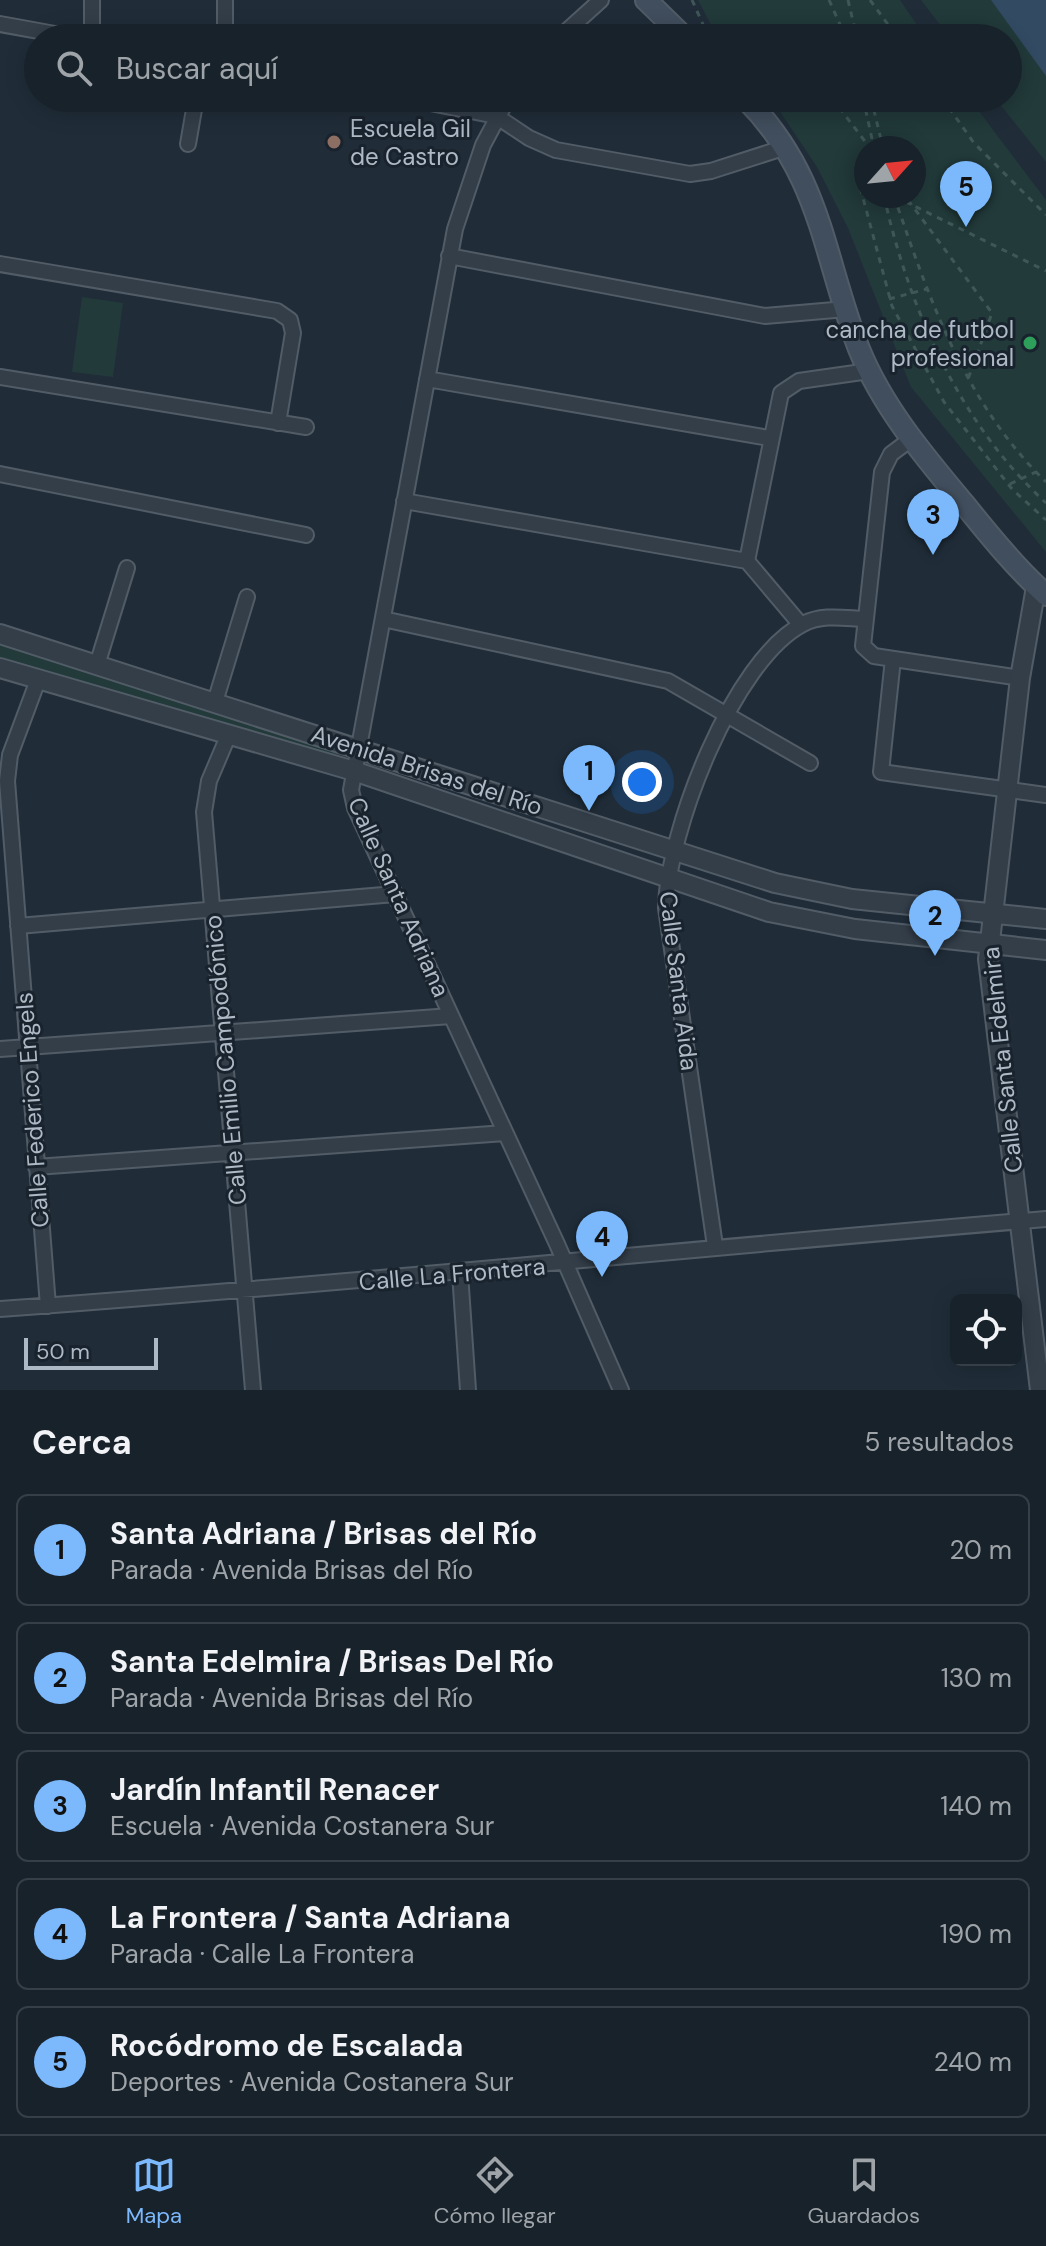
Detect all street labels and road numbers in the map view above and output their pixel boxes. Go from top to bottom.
street label: Avenida Brisas del Río [307,718,547,822]
street label: Calle Santa Adriana [341,792,457,1002]
street label: Calle Santa Aida [653,890,705,1072]
street label: Calle Emilio Campodónico [197,914,253,1206]
street label: Calle Santa Edelmira [975,945,1029,1175]
street label: Calle Federico Engels [8,991,56,1229]
street label: Calle La Frontera [358,1250,546,1298]

